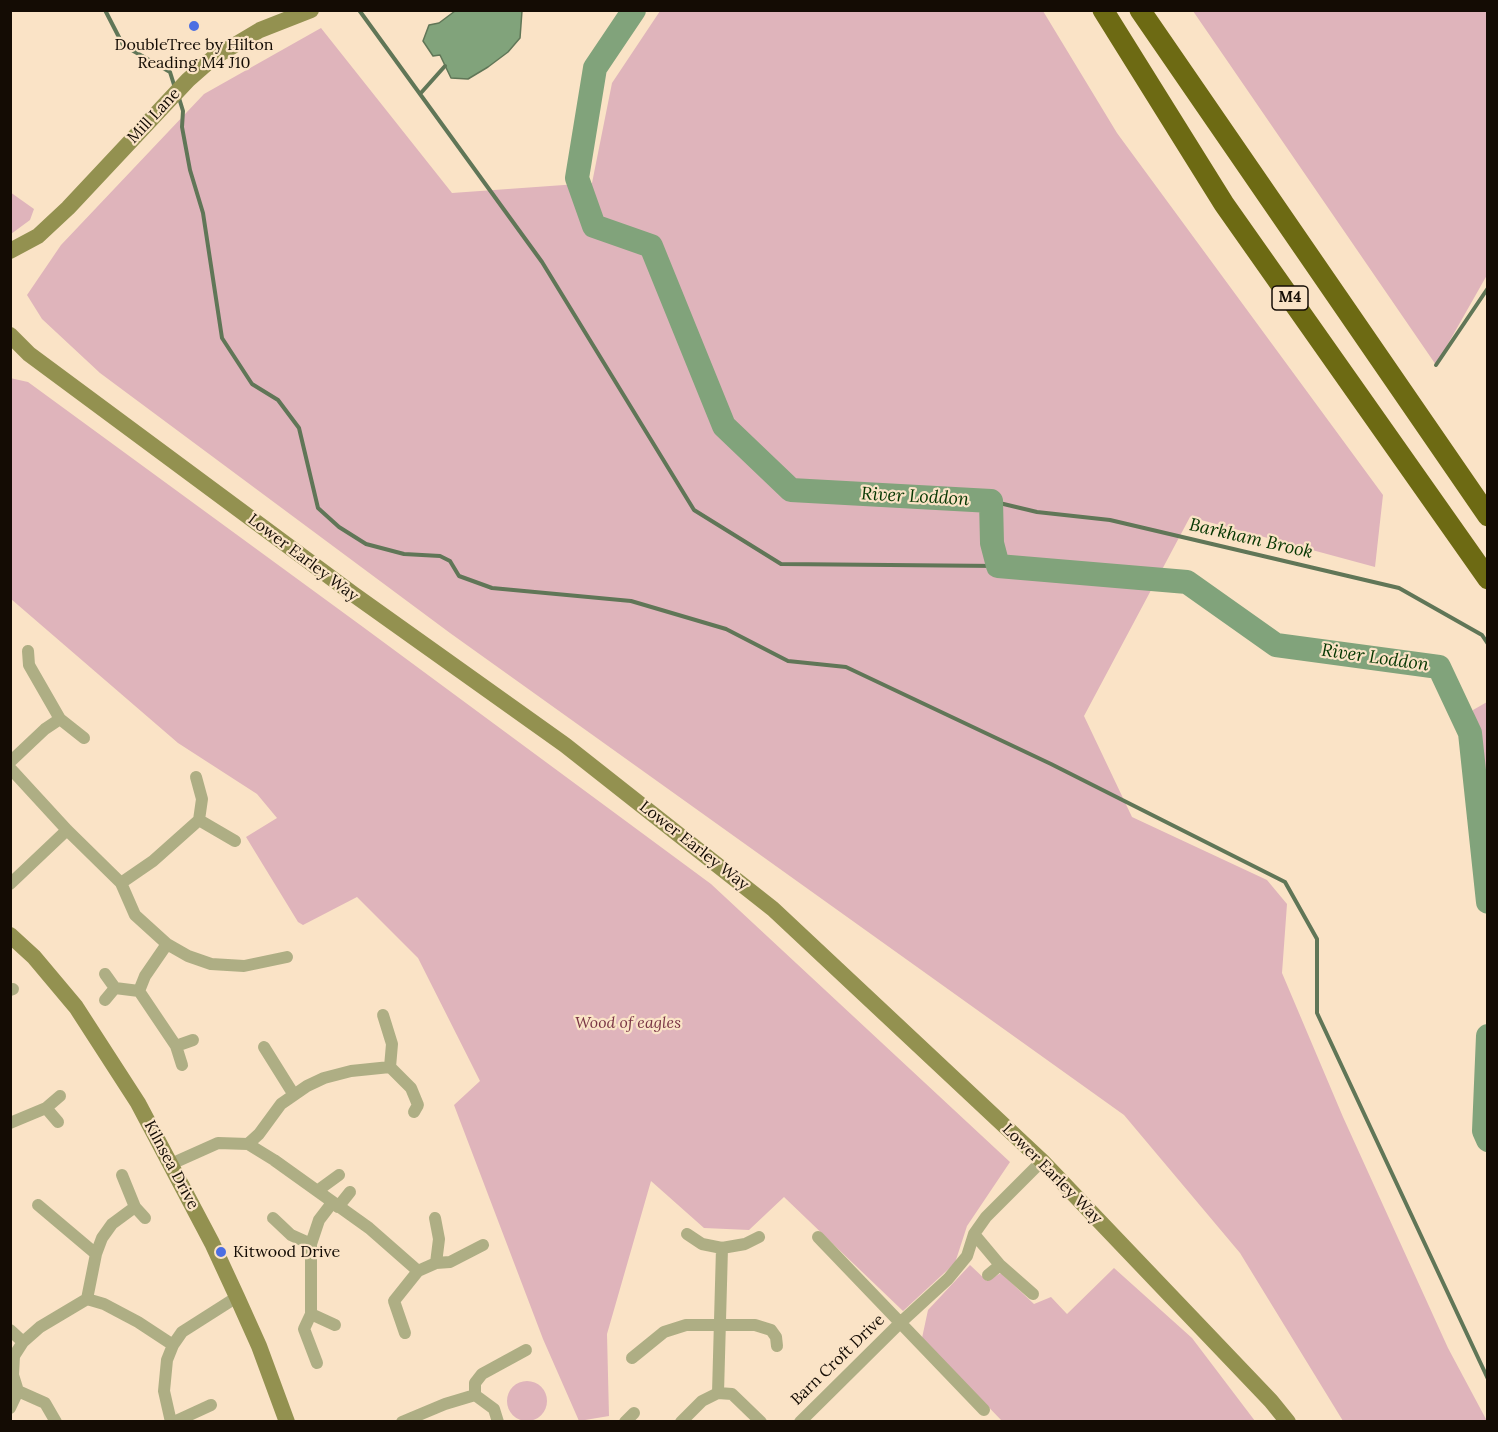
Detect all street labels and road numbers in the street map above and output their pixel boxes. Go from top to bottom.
street label: Mill Lane [124,84,184,148]
road number: M4 [1272,286,1308,310]
street label: Lower Earley Way [244,510,362,606]
street label: Lower Earley Way [636,797,752,895]
street label: Kilnsea Drive [140,1117,202,1213]
street label: Lower Earley Way [998,1120,1106,1228]
street label: Barn Croft Drive [787,1311,889,1409]

